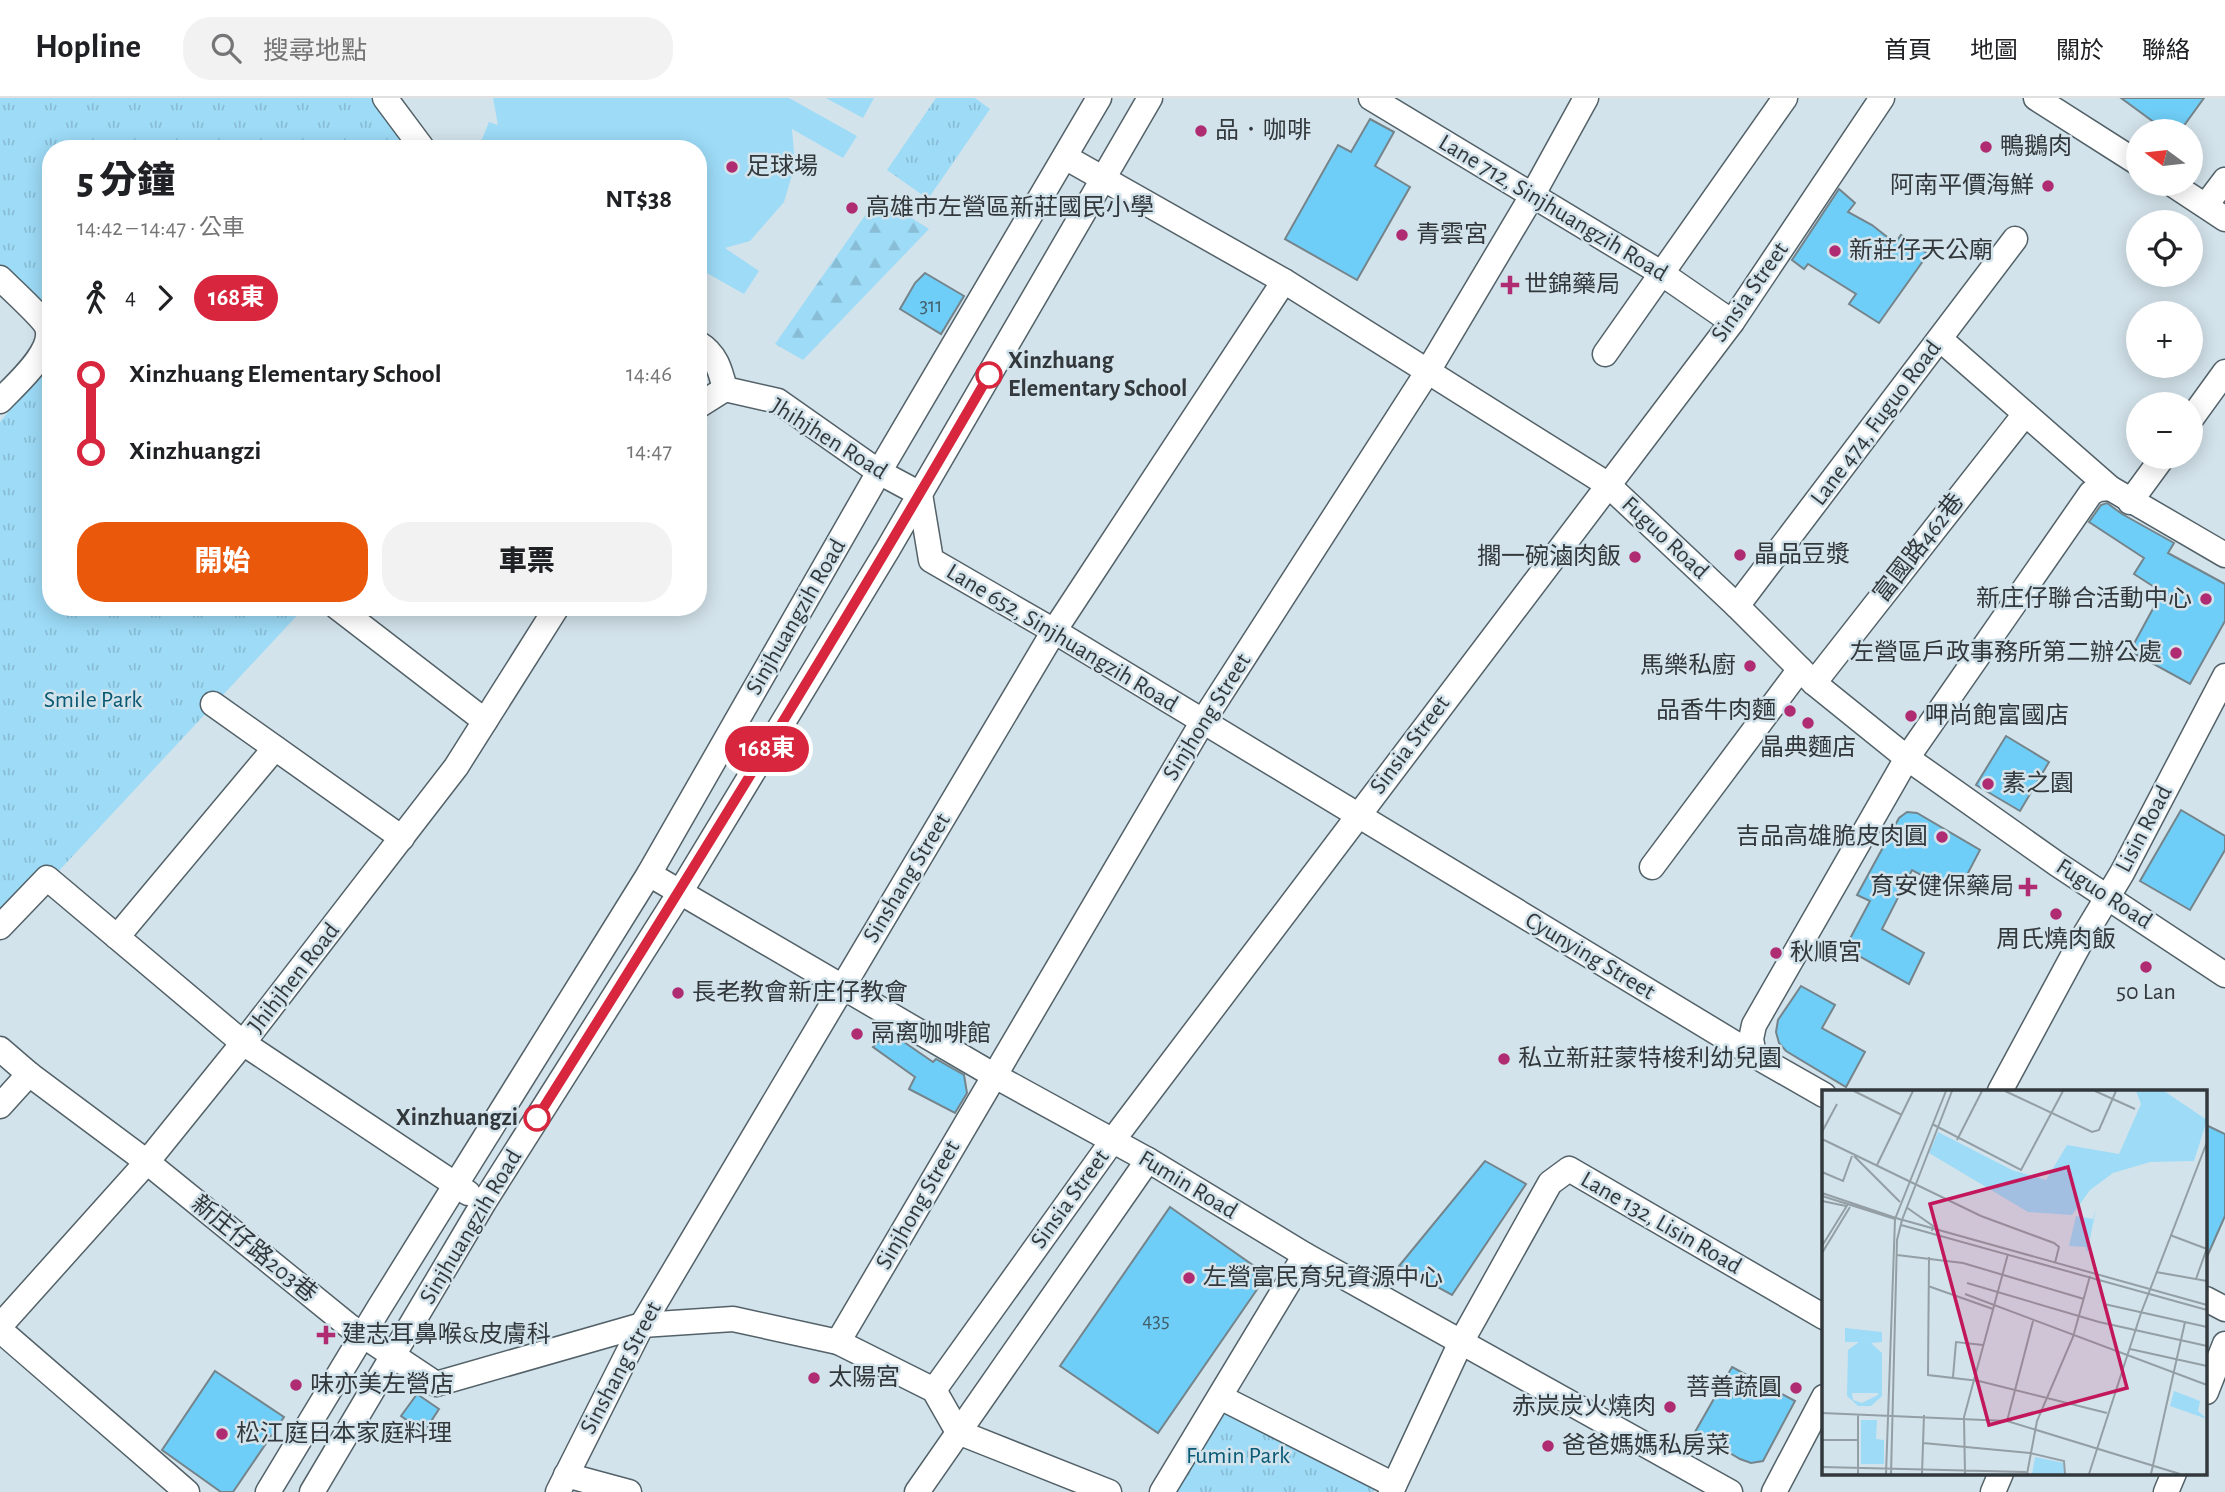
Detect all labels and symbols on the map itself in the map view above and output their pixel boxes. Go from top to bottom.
place label: 品．咖啡 [1215,117,1311,143]
north arrow [2126,119,2203,196]
marker: 品．咖啡 [1193,123,1209,139]
street label: Lane 712, Sinjhuangzih Road [1434,130,1672,286]
place label: 鴨鵝肉 [2000,133,2072,159]
marker: 鴨鵝肉 [1978,139,1994,155]
place label: 足球場 [746,153,818,179]
marker: 足球場 [724,159,740,175]
place label: 阿南平價海鮮 [1890,172,2034,198]
marker: 阿南平價海鮮 [2040,178,2056,194]
place label: 高雄市左營區新莊國民小學 [866,194,1154,220]
marker: 高雄市左營區新莊國民小學 [844,200,860,216]
place label: 青雲宮 [1416,221,1488,247]
marker: 青雲宮 [1394,227,1410,243]
street label: Sinsia Street [1707,237,1793,346]
place label: 新莊仔天公廟 [1849,237,1993,263]
marker: 新莊仔天公廟 [1827,243,1843,259]
place label: 世錦藥局 [1524,271,1620,297]
marker: 世錦藥局 [1502,277,1518,293]
house number: 311 [919,295,943,316]
street label: Lane 474, Fuguo Road [1806,336,1946,510]
place label: Xinzhuang Elementary School [1008,349,1187,401]
marker: Xinzhuang Elementary School [976,362,1002,388]
street label: Jhihjhen Road [767,394,891,484]
street label: 富國路462巷 [1868,488,1968,607]
street label: Fuguo Road [1617,492,1713,584]
street label: Sinjhuangzih Road [742,535,850,699]
place label: 晶品豆漿 [1754,541,1850,567]
place label: 擱一碗滷肉飯 [1477,543,1621,569]
marker: 晶品豆漿 [1732,547,1748,563]
marker: 擱一碗滷肉飯 [1627,549,1643,565]
street label: Lane 652, Sinjhuangzih Road [942,559,1182,717]
place label: 新庄仔聯合活動中心 [1976,585,2192,611]
marker: 新庄仔聯合活動中心 [2198,591,2214,607]
place label: 左營區戶政事務所第二辦公處 [1850,639,2162,665]
marker: 左營區戶政事務所第二辦公處 [2168,645,2184,661]
street label: Sinjhong Street [1159,649,1256,785]
place label: 馬樂私廚 [1640,652,1736,678]
marker: 馬樂私廚 [1742,658,1758,674]
park label: Smile Park [44,688,142,712]
street label: Sinsia Street [1366,691,1455,798]
place label: 品香牛肉麵 [1656,697,1776,723]
place label: 呷尚飽富國店 [1925,702,2069,728]
marker: 品香牛肉麵 [1782,703,1798,719]
marker: 呷尚飽富國店 [1903,708,1919,724]
marker: 晶典麵店 [1800,715,1816,731]
line badge: 168東 [718,726,816,772]
place label: 晶典麵店 [1760,734,1856,760]
place label: 素之園 [2002,770,2074,796]
marker: 素之園 [1980,776,1996,792]
street label: Lisin Road [2111,782,2177,876]
street label: Sinshang Street [859,809,955,947]
place label: 吉品高雄脆皮肉圓 [1736,823,1928,849]
marker: 吉品高雄脆皮肉圓 [1934,829,1950,845]
street label: Fuguo Road [2052,854,2156,934]
place label: 育安健保藥局 [1870,873,2014,899]
marker: 育安健保藥局 [2020,879,2036,895]
marker: 周氏燒肉飯 [2048,906,2064,922]
street label: Cyunying Street [1521,908,1659,1004]
street label: Jhihjhen Road [244,919,344,1037]
place label: 周氏燒肉飯 [1996,926,2116,952]
place label: 秋順宮 [1790,939,1862,965]
marker: 秋順宮 [1768,945,1784,961]
marker: 50 Lan [2138,959,2154,975]
place label: 長老教會新庄仔教會 [692,979,908,1005]
place label: 50 Lan [2116,980,2176,1004]
marker: 長老教會新庄仔教會 [670,985,686,1001]
place label: 鬲离咖啡館 [871,1020,991,1046]
marker: 鬲离咖啡館 [849,1026,865,1042]
place label: 私立新莊蒙特梭利幼兒園 [1518,1045,1782,1071]
marker: 私立新莊蒙特梭利幼兒園 [1496,1051,1512,1067]
inset map [1822,1090,2208,1474]
marker: Xinzhuangzi [524,1105,550,1131]
place label: Xinzhuangzi [396,1106,518,1130]
street label: Sinjhong Street [871,1136,965,1274]
street label: Sinsia Street [1026,1145,1114,1253]
street label: Sinjhuangzih Road [416,1146,526,1308]
street label: Fumin Road [1135,1146,1241,1224]
street label: Lane 132, Lisin Road [1576,1167,1746,1279]
street label: 新庄仔路203巷 [187,1190,322,1307]
place label: 左營富民育兒資源中心 [1203,1264,1443,1290]
marker: 左營富民育兒資源中心 [1181,1270,1197,1286]
street label: Sinshang Street [576,1297,666,1438]
house number: 435 [1142,1310,1170,1331]
place label: 建志耳鼻喉&皮膚科 [342,1321,551,1347]
marker: 建志耳鼻喉&皮膚科 [316,1325,336,1345]
place label: 太陽宮 [828,1364,900,1390]
marker: 太陽宮 [806,1370,822,1386]
place label: 味亦美左營店 [310,1371,454,1397]
place label: 菩善蔬圓 [1686,1374,1782,1400]
marker: 味亦美左營店 [288,1377,304,1393]
marker: 菩善蔬圓 [1788,1380,1804,1396]
place label: 赤炭炭火燒肉 [1512,1393,1656,1419]
marker: 赤炭炭火燒肉 [1662,1399,1678,1415]
place label: 松江庭日本家庭料理 [236,1420,452,1446]
marker: 松江庭日本家庭料理 [214,1426,230,1442]
place label: 爸爸媽媽私房菜 [1562,1432,1730,1458]
marker: 爸爸媽媽私房菜 [1540,1438,1556,1454]
park label: Fumin Park [1186,1444,1290,1468]

